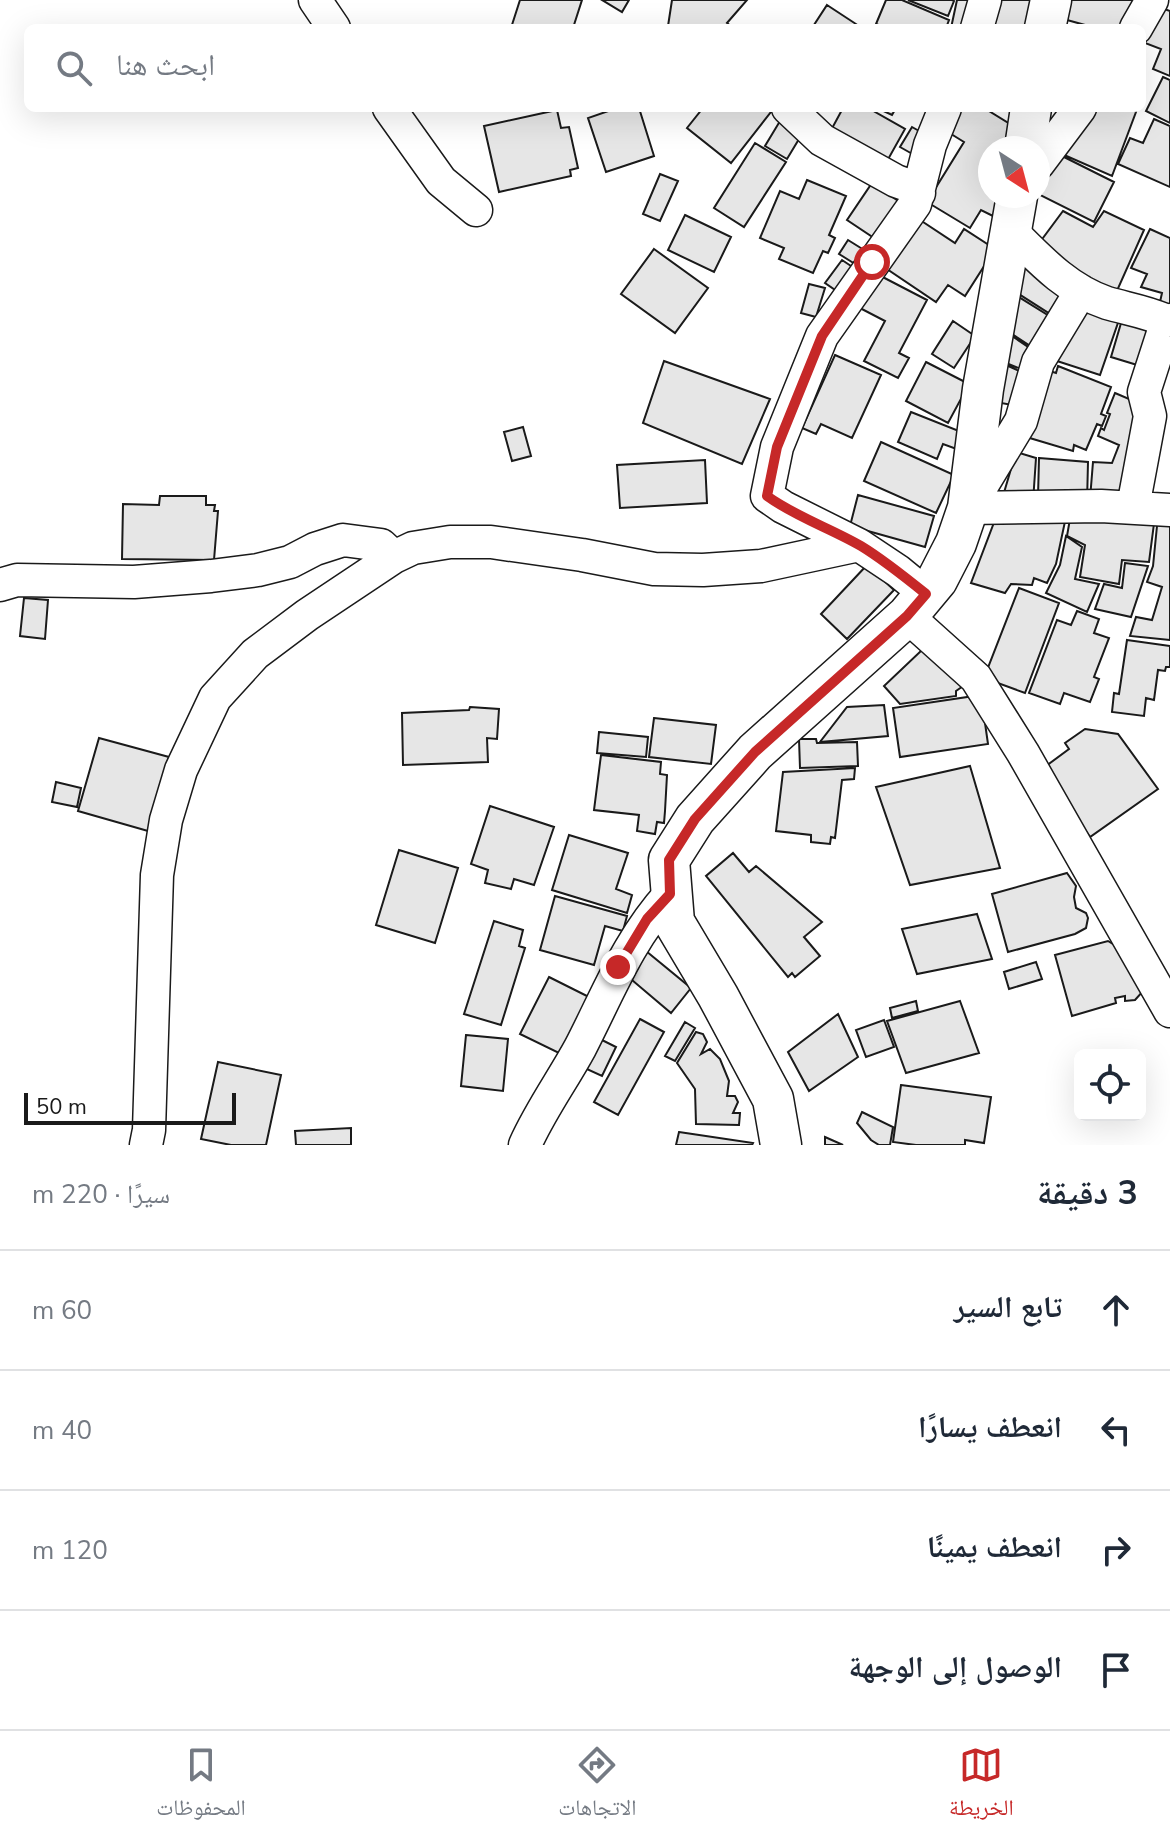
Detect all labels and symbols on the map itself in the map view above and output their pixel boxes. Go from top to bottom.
north arrow [978,136,1050,208]
route start [854,244,890,280]
route end [600,949,636,985]
scale bar [24,1089,236,1125]

